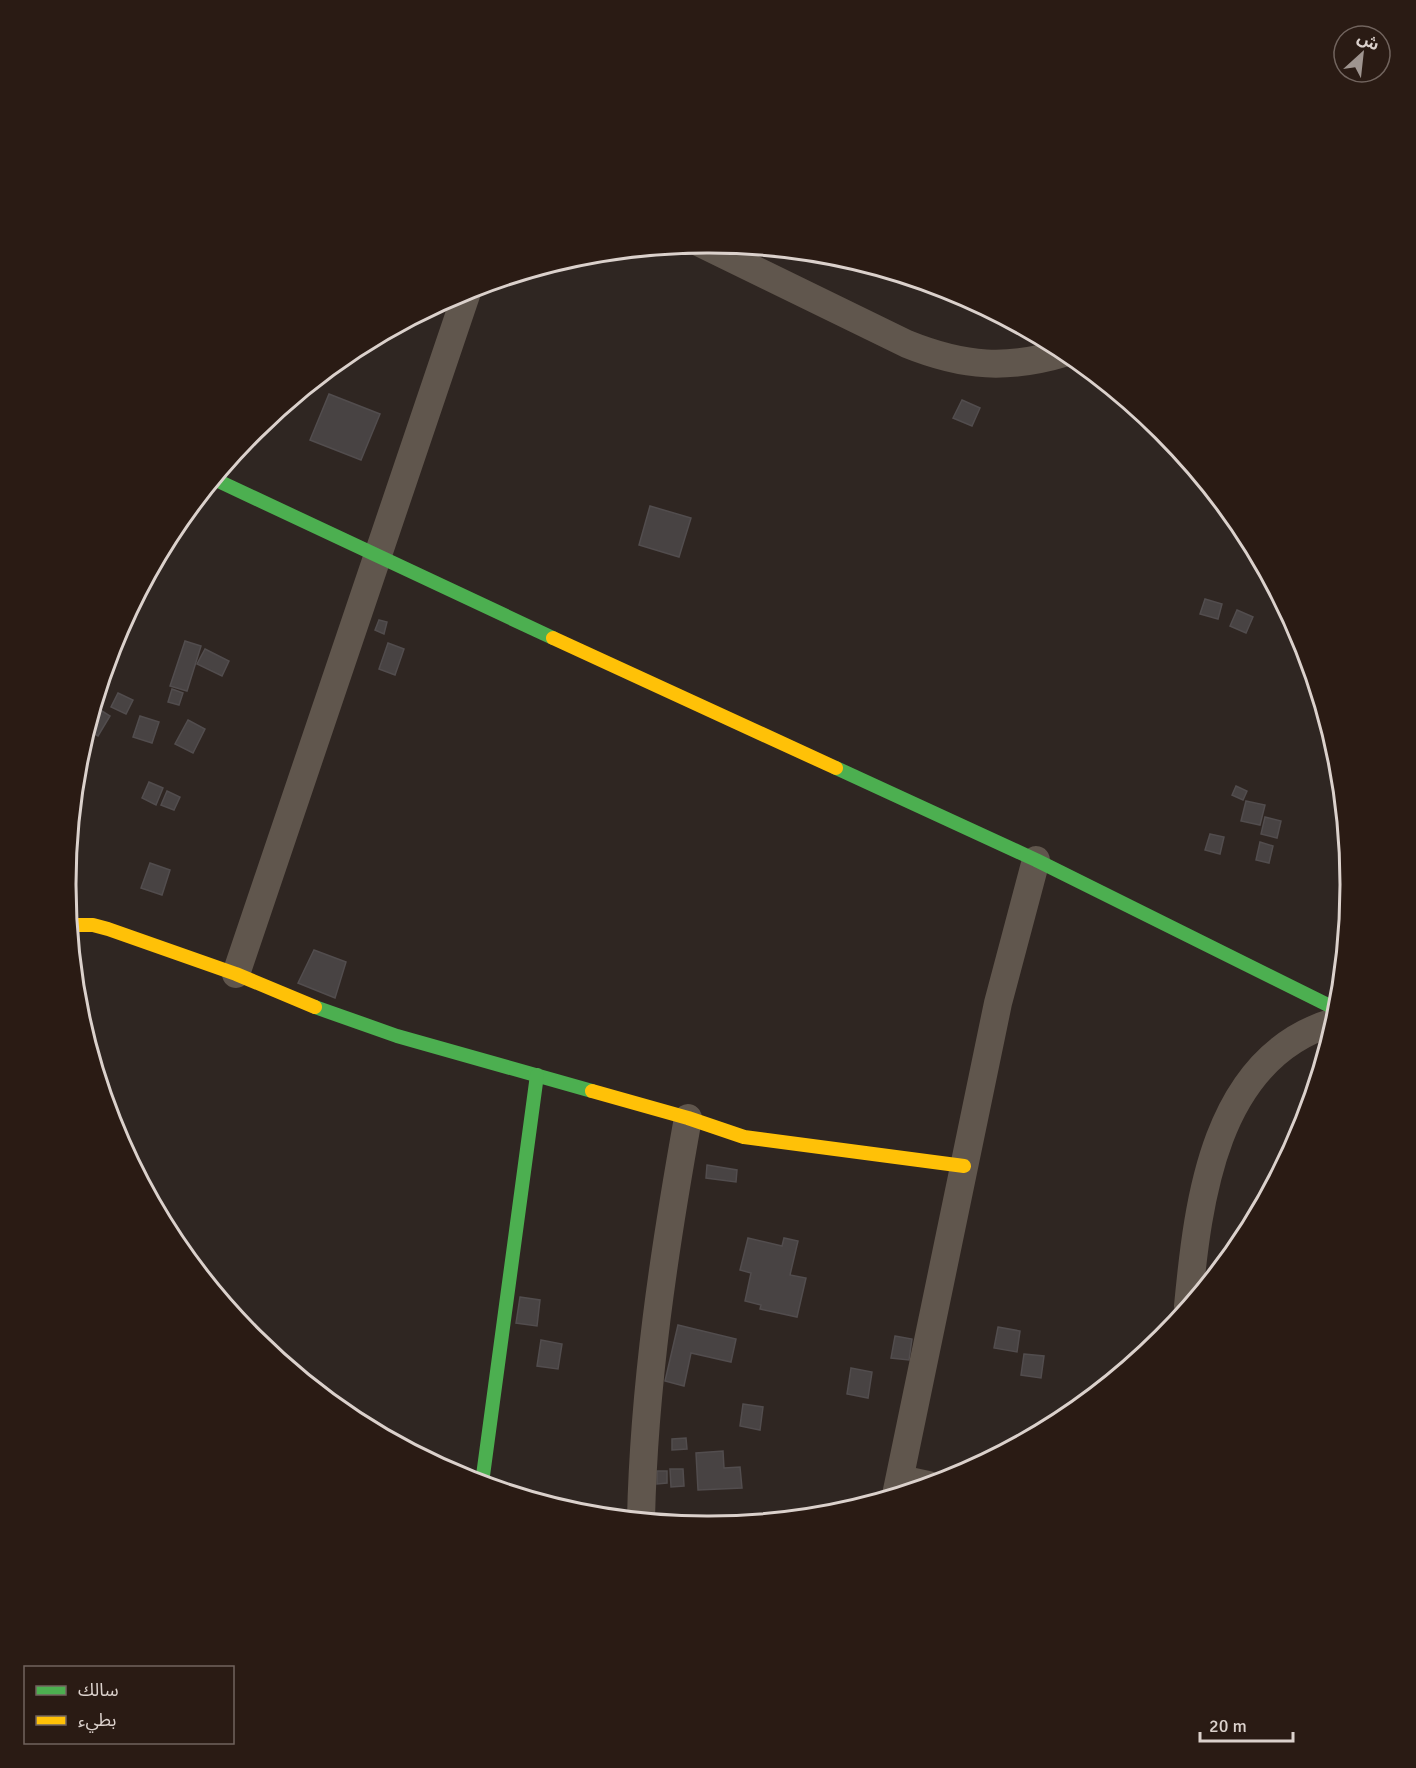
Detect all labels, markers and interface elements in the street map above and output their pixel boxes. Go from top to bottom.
north arrow [1332,24,1392,84]
text: ش [1354,28,1383,55]
legend [24,1666,234,1744]
text: سالك [78,1679,119,1701]
scale bar [1200,1705,1293,1743]
text: بطيء [78,1709,116,1733]
text: 20 m [1209,1715,1247,1737]

